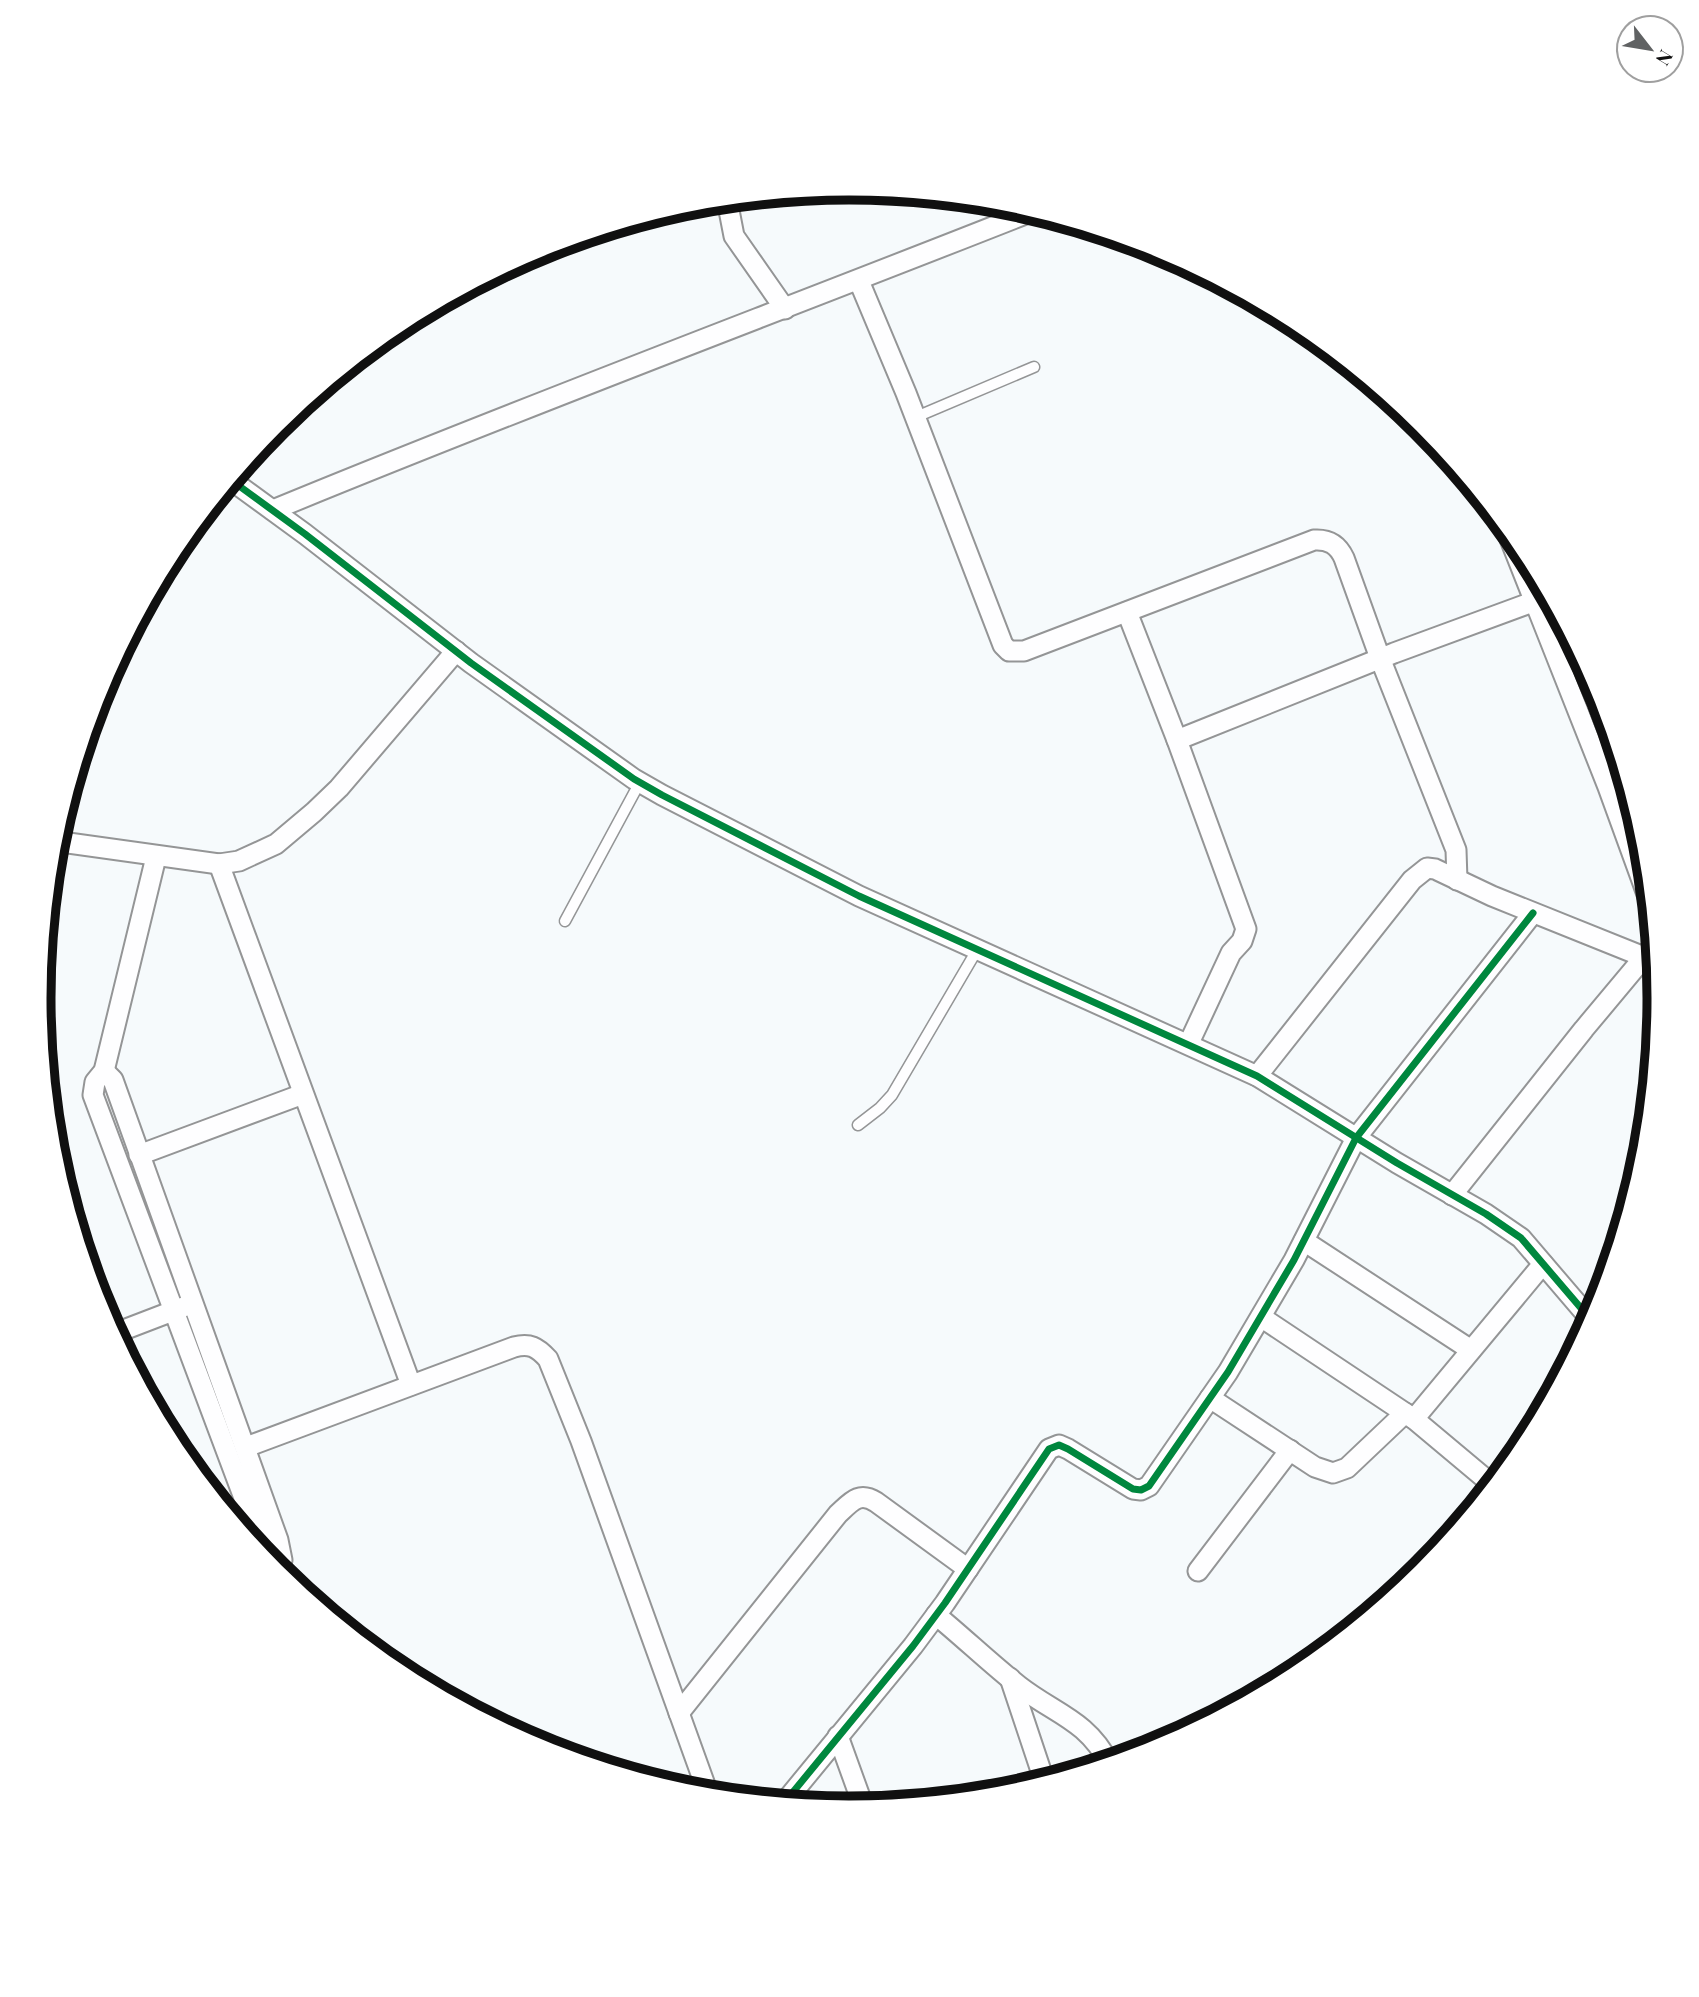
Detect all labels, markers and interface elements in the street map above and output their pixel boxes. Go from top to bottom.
north arrow [1615,14,1685,84]
text: N [1651,46,1680,71]

